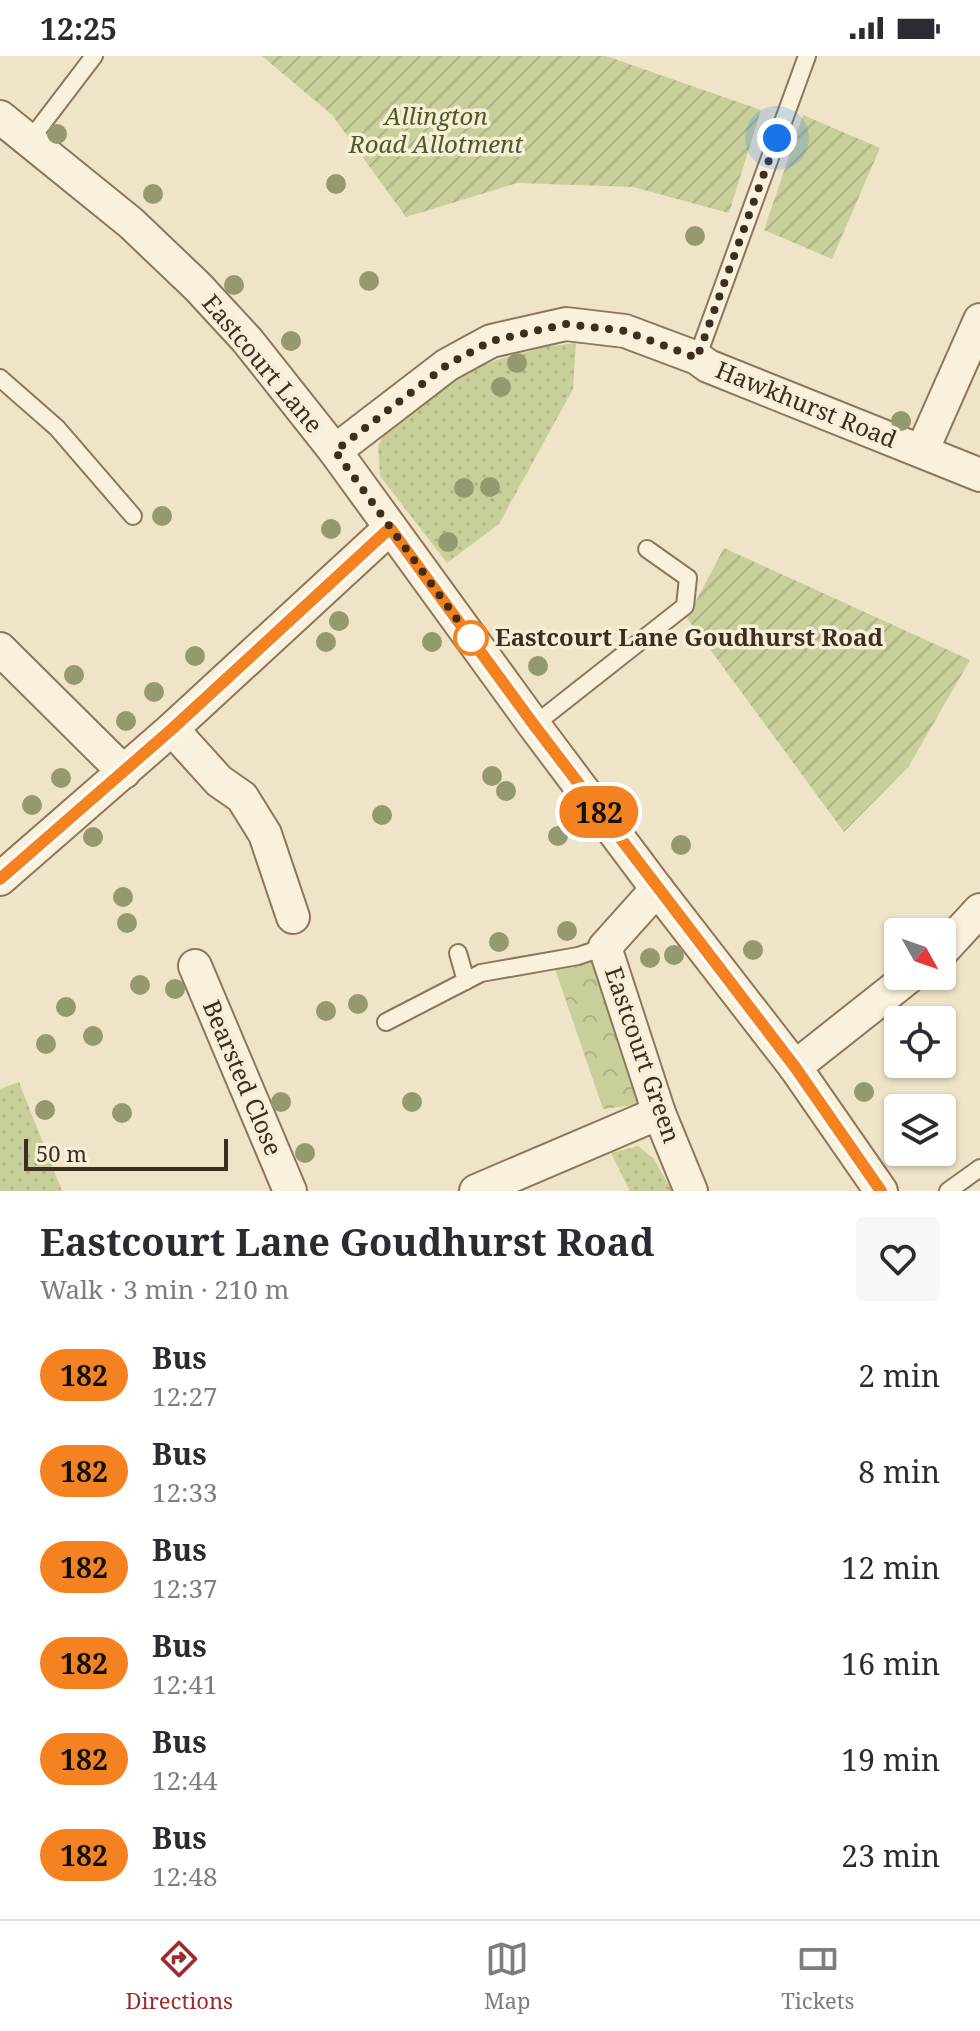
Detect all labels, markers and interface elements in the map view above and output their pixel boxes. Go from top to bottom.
text: 12:25 [40,8,117,49]
park label: Allington Road Allotment [348,99,523,160]
your location [757,118,797,158]
street label: Eastcourt Lane [195,287,331,439]
street label: Hawkhurst Road [711,352,902,455]
place label: Eastcourt Lane Goudhurst Road [495,620,883,653]
marker: Eastcourt Lane Goudhurst Road [454,621,488,655]
line badge: 182 [553,786,645,838]
text: 182 [575,793,623,831]
north arrow [884,918,956,990]
map controls [884,918,956,1166]
street label: Eastcourt Green [598,962,689,1147]
street label: Bearsted Close [196,995,291,1160]
button: locate [884,1006,956,1078]
button: layers [884,1094,956,1166]
scale bar [24,1135,228,1171]
text: 50 m [36,1138,87,1168]
text: Eastcourt Lane Goudhurst Road [40,1215,654,1267]
button: heart [856,1217,940,1301]
text: Walk · 3 min · 210 m [40,1271,289,1307]
text: Bus [152,1337,207,1378]
text: 2 min [858,1355,940,1396]
text: 182 [60,1356,108,1394]
text: 12:27 [152,1378,218,1414]
text: Bus [152,1433,207,1474]
text: 8 min [858,1451,940,1492]
text: 182 [60,1452,108,1490]
text: 12:33 [152,1474,218,1510]
text: Bus [152,1529,207,1570]
text: 12 min [841,1547,940,1588]
text: 182 [60,1548,108,1586]
text: 12:37 [152,1570,218,1606]
text: Bus [152,1625,207,1666]
text: 16 min [841,1643,940,1684]
text: 182 [60,1644,108,1682]
text: 12:41 [152,1666,218,1702]
text: Bus [152,1721,207,1762]
text: 19 min [841,1739,940,1780]
text: 182 [60,1740,108,1778]
text: 12:44 [152,1762,218,1798]
text: Bus [152,1817,207,1858]
text: 23 min [841,1835,940,1876]
text: 182 [60,1836,108,1874]
text: 12:48 [152,1858,218,1894]
tab: Directions [125,1937,233,2015]
tab: Map [484,1937,530,2015]
tab: Tickets [781,1937,855,2015]

